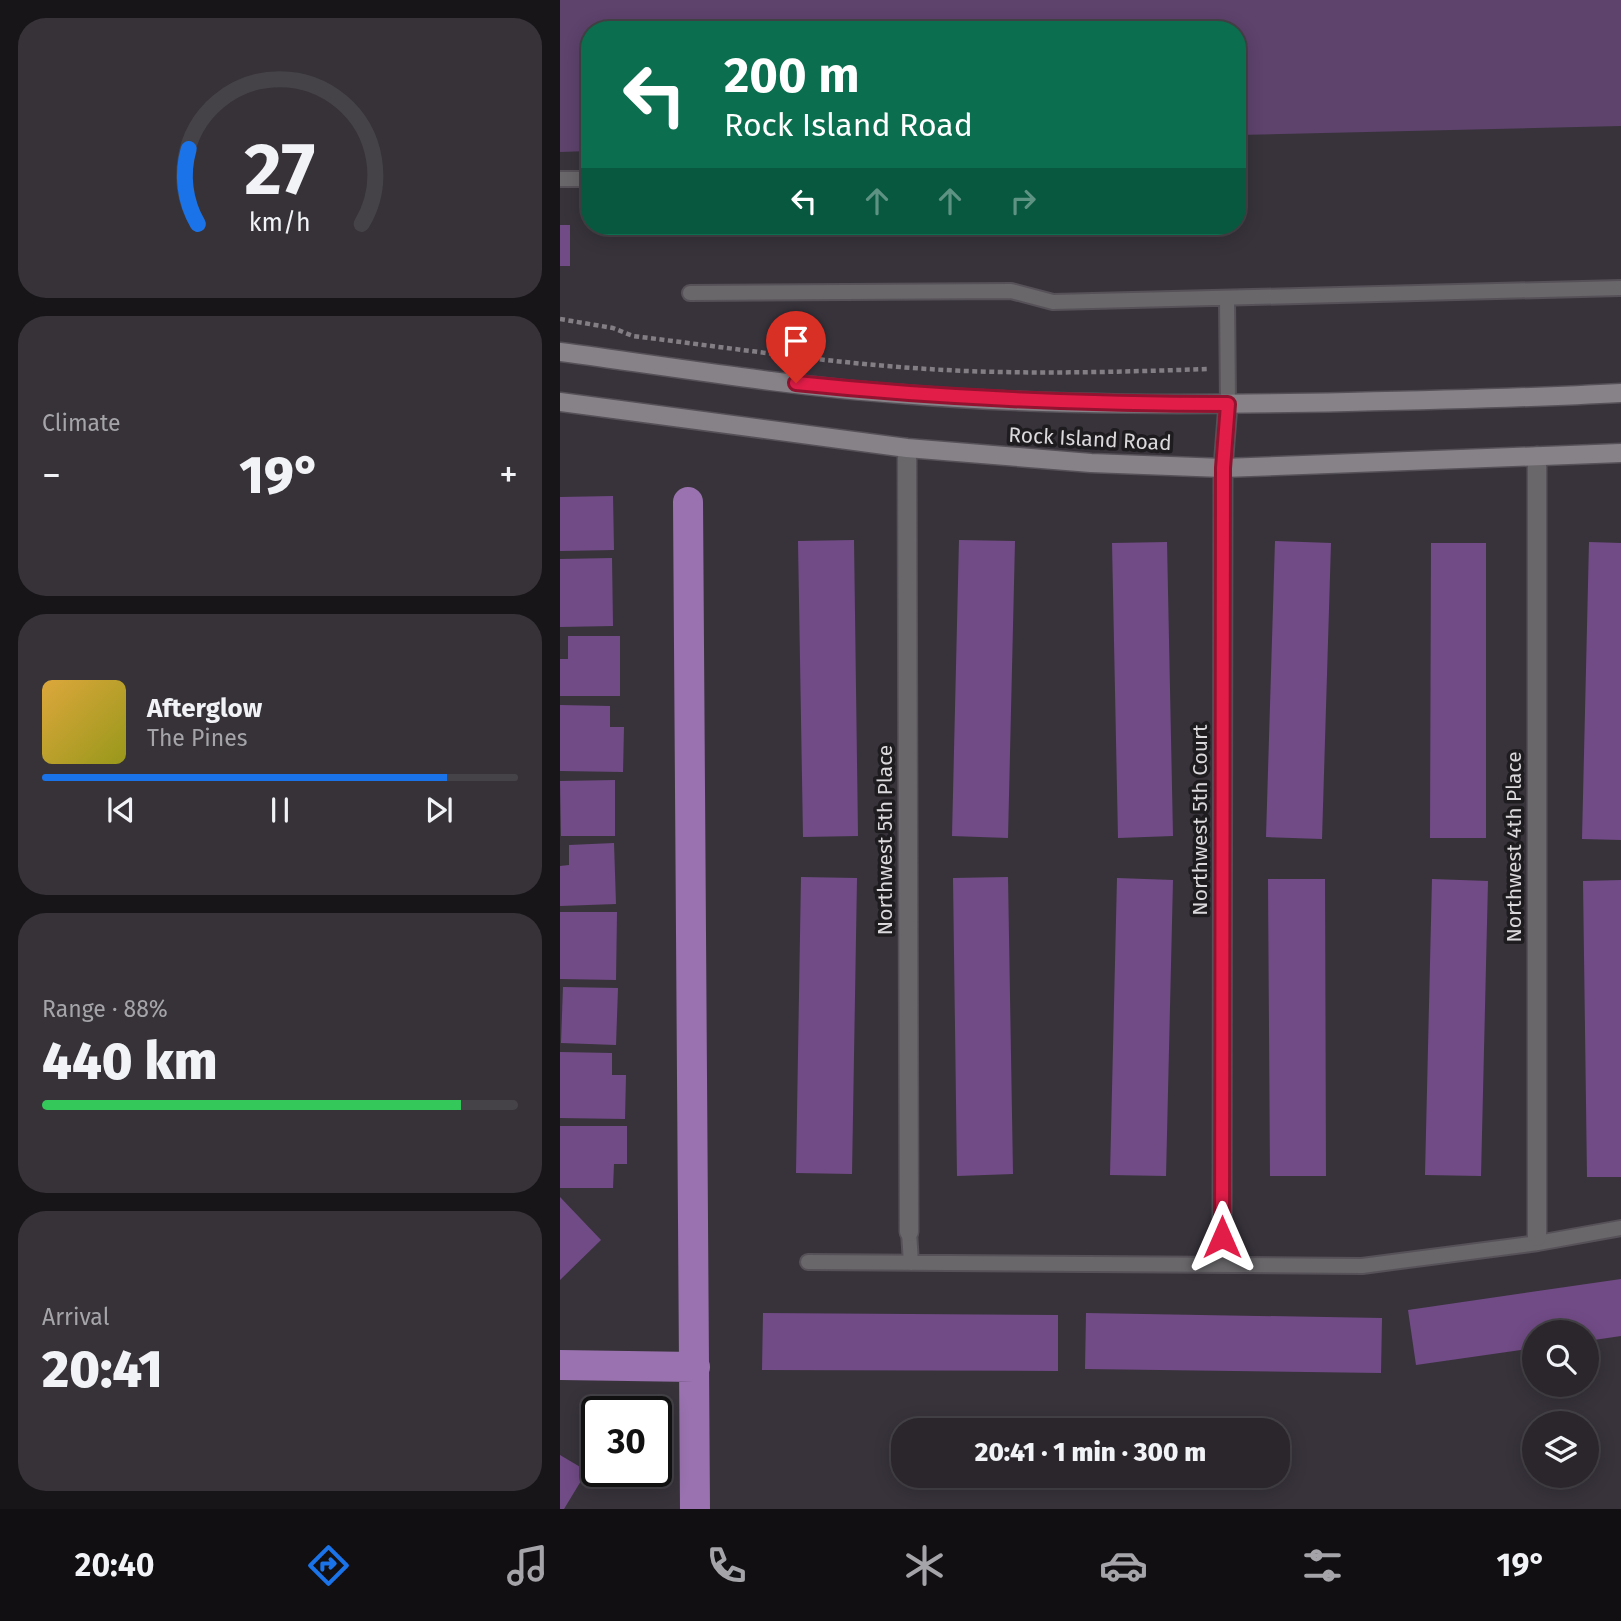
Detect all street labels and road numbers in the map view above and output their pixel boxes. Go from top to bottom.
street label: Rock Island Road [1008,422,1172,456]
street label: Northwest 5th Court [1187,724,1213,916]
street label: Northwest 5th Place [872,745,898,935]
street label: Northwest 4th Place [1501,751,1527,943]

